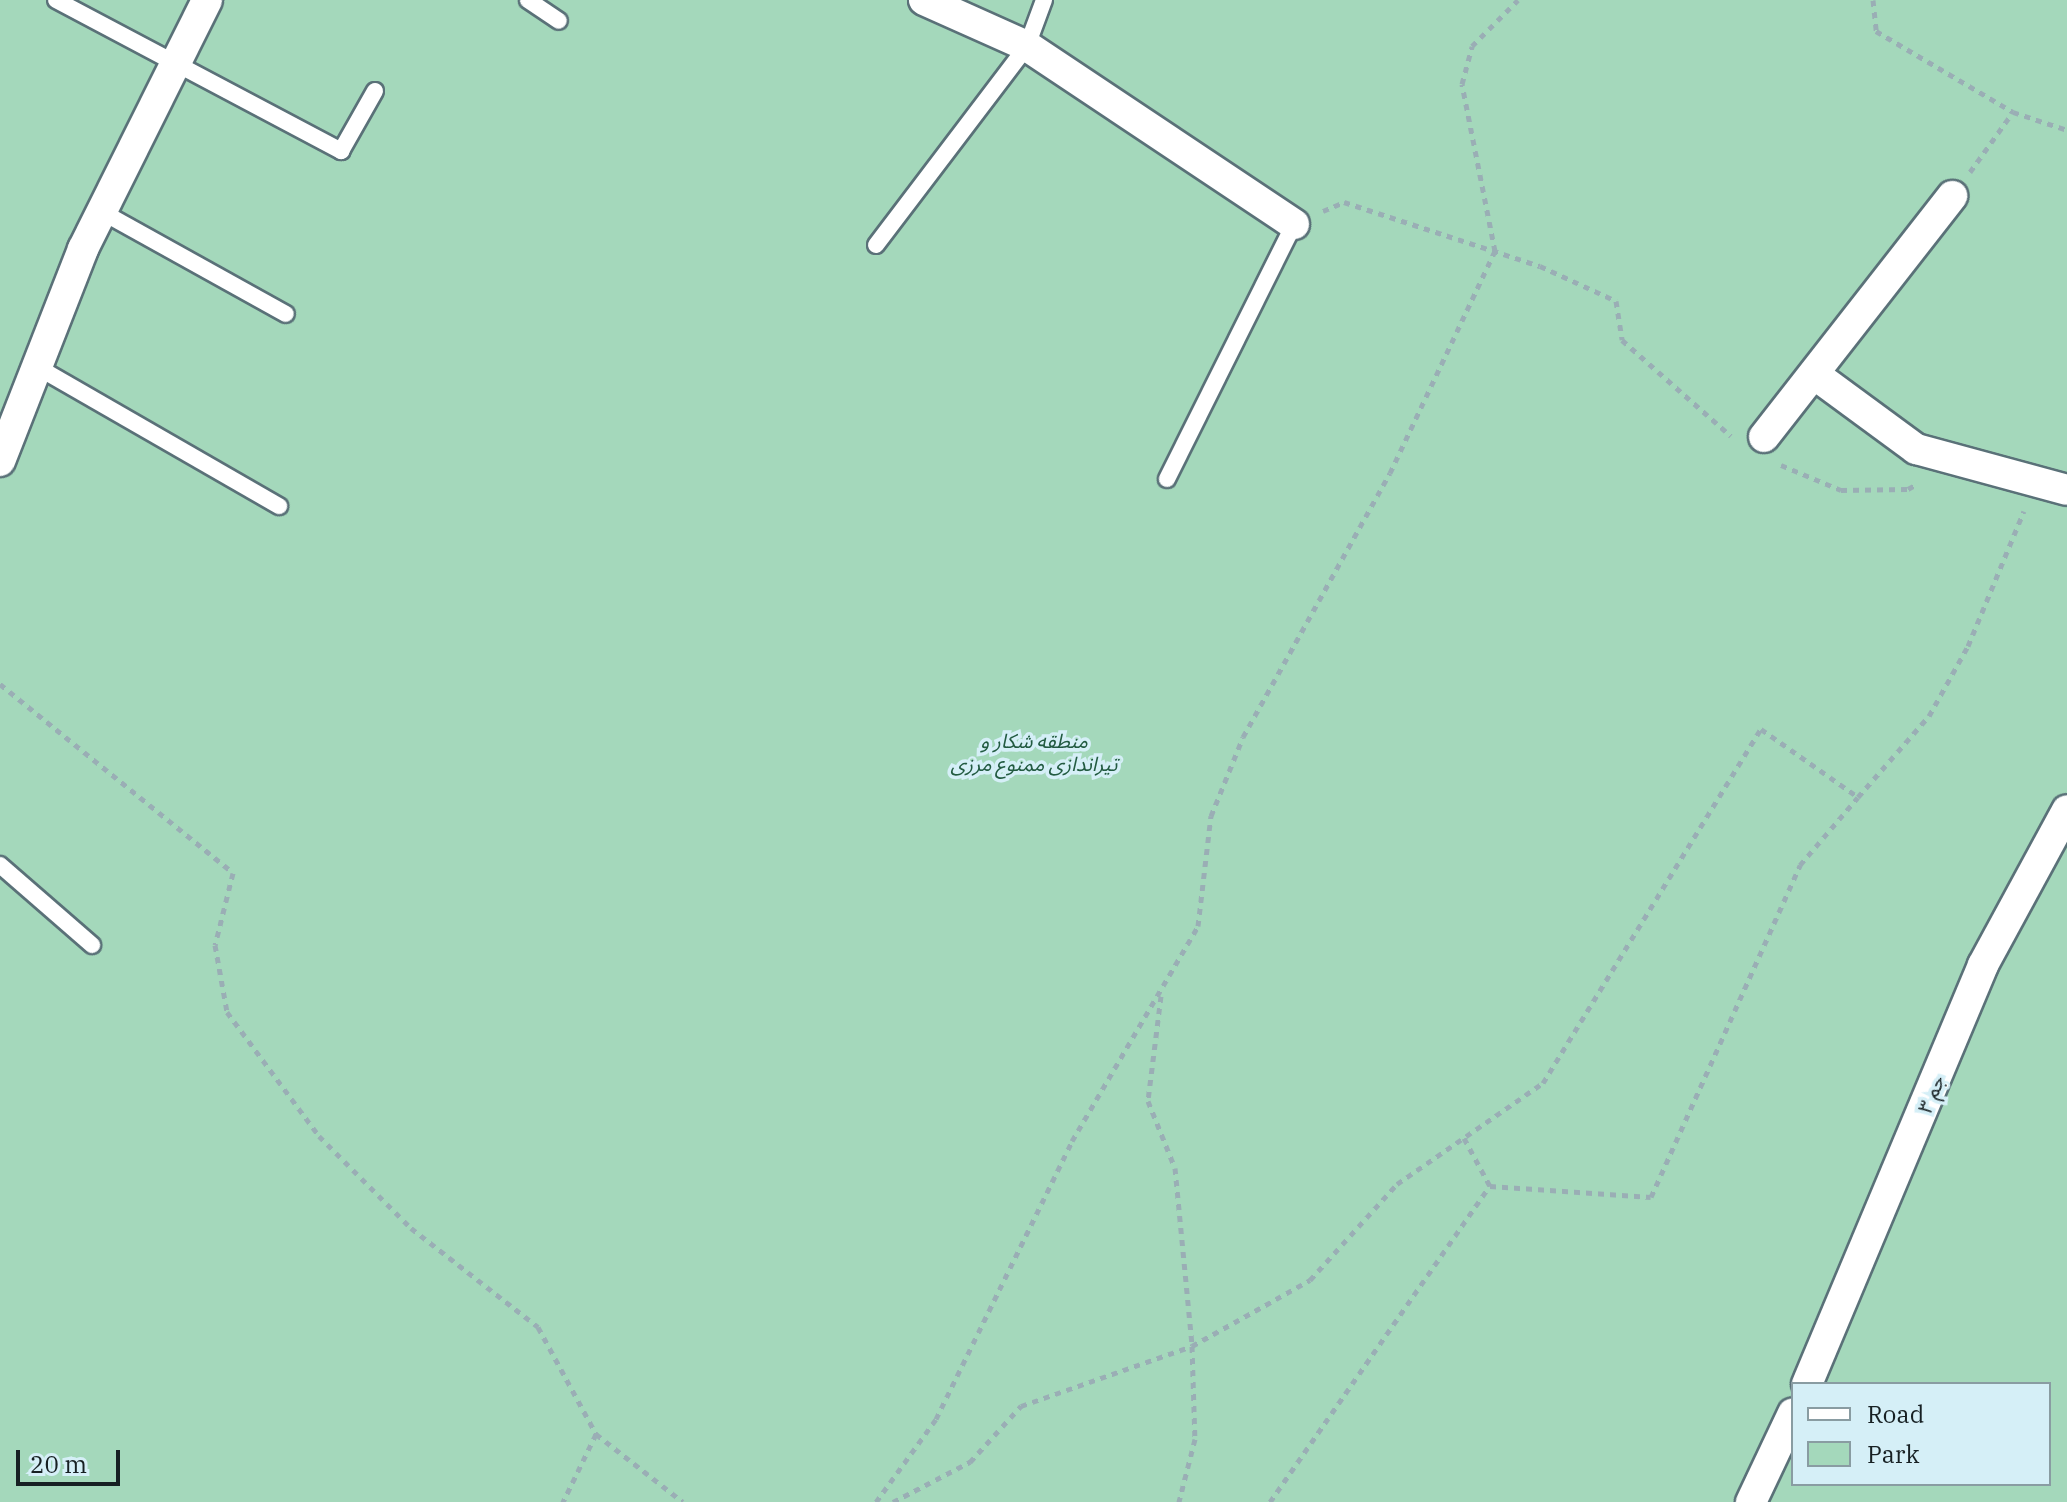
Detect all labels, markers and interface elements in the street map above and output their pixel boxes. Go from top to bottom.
park label: منطقه شکار و تیراندازی ممنوع مرزی [951,728,1117,775]
street label: جم ۳ [1913,1071,1949,1117]
legend [1791,1382,2051,1486]
text: Road [1867,1398,1924,1430]
scale bar [20,1434,124,1484]
text: Park [1867,1438,1919,1470]
text: 20 m [30,1448,87,1480]

